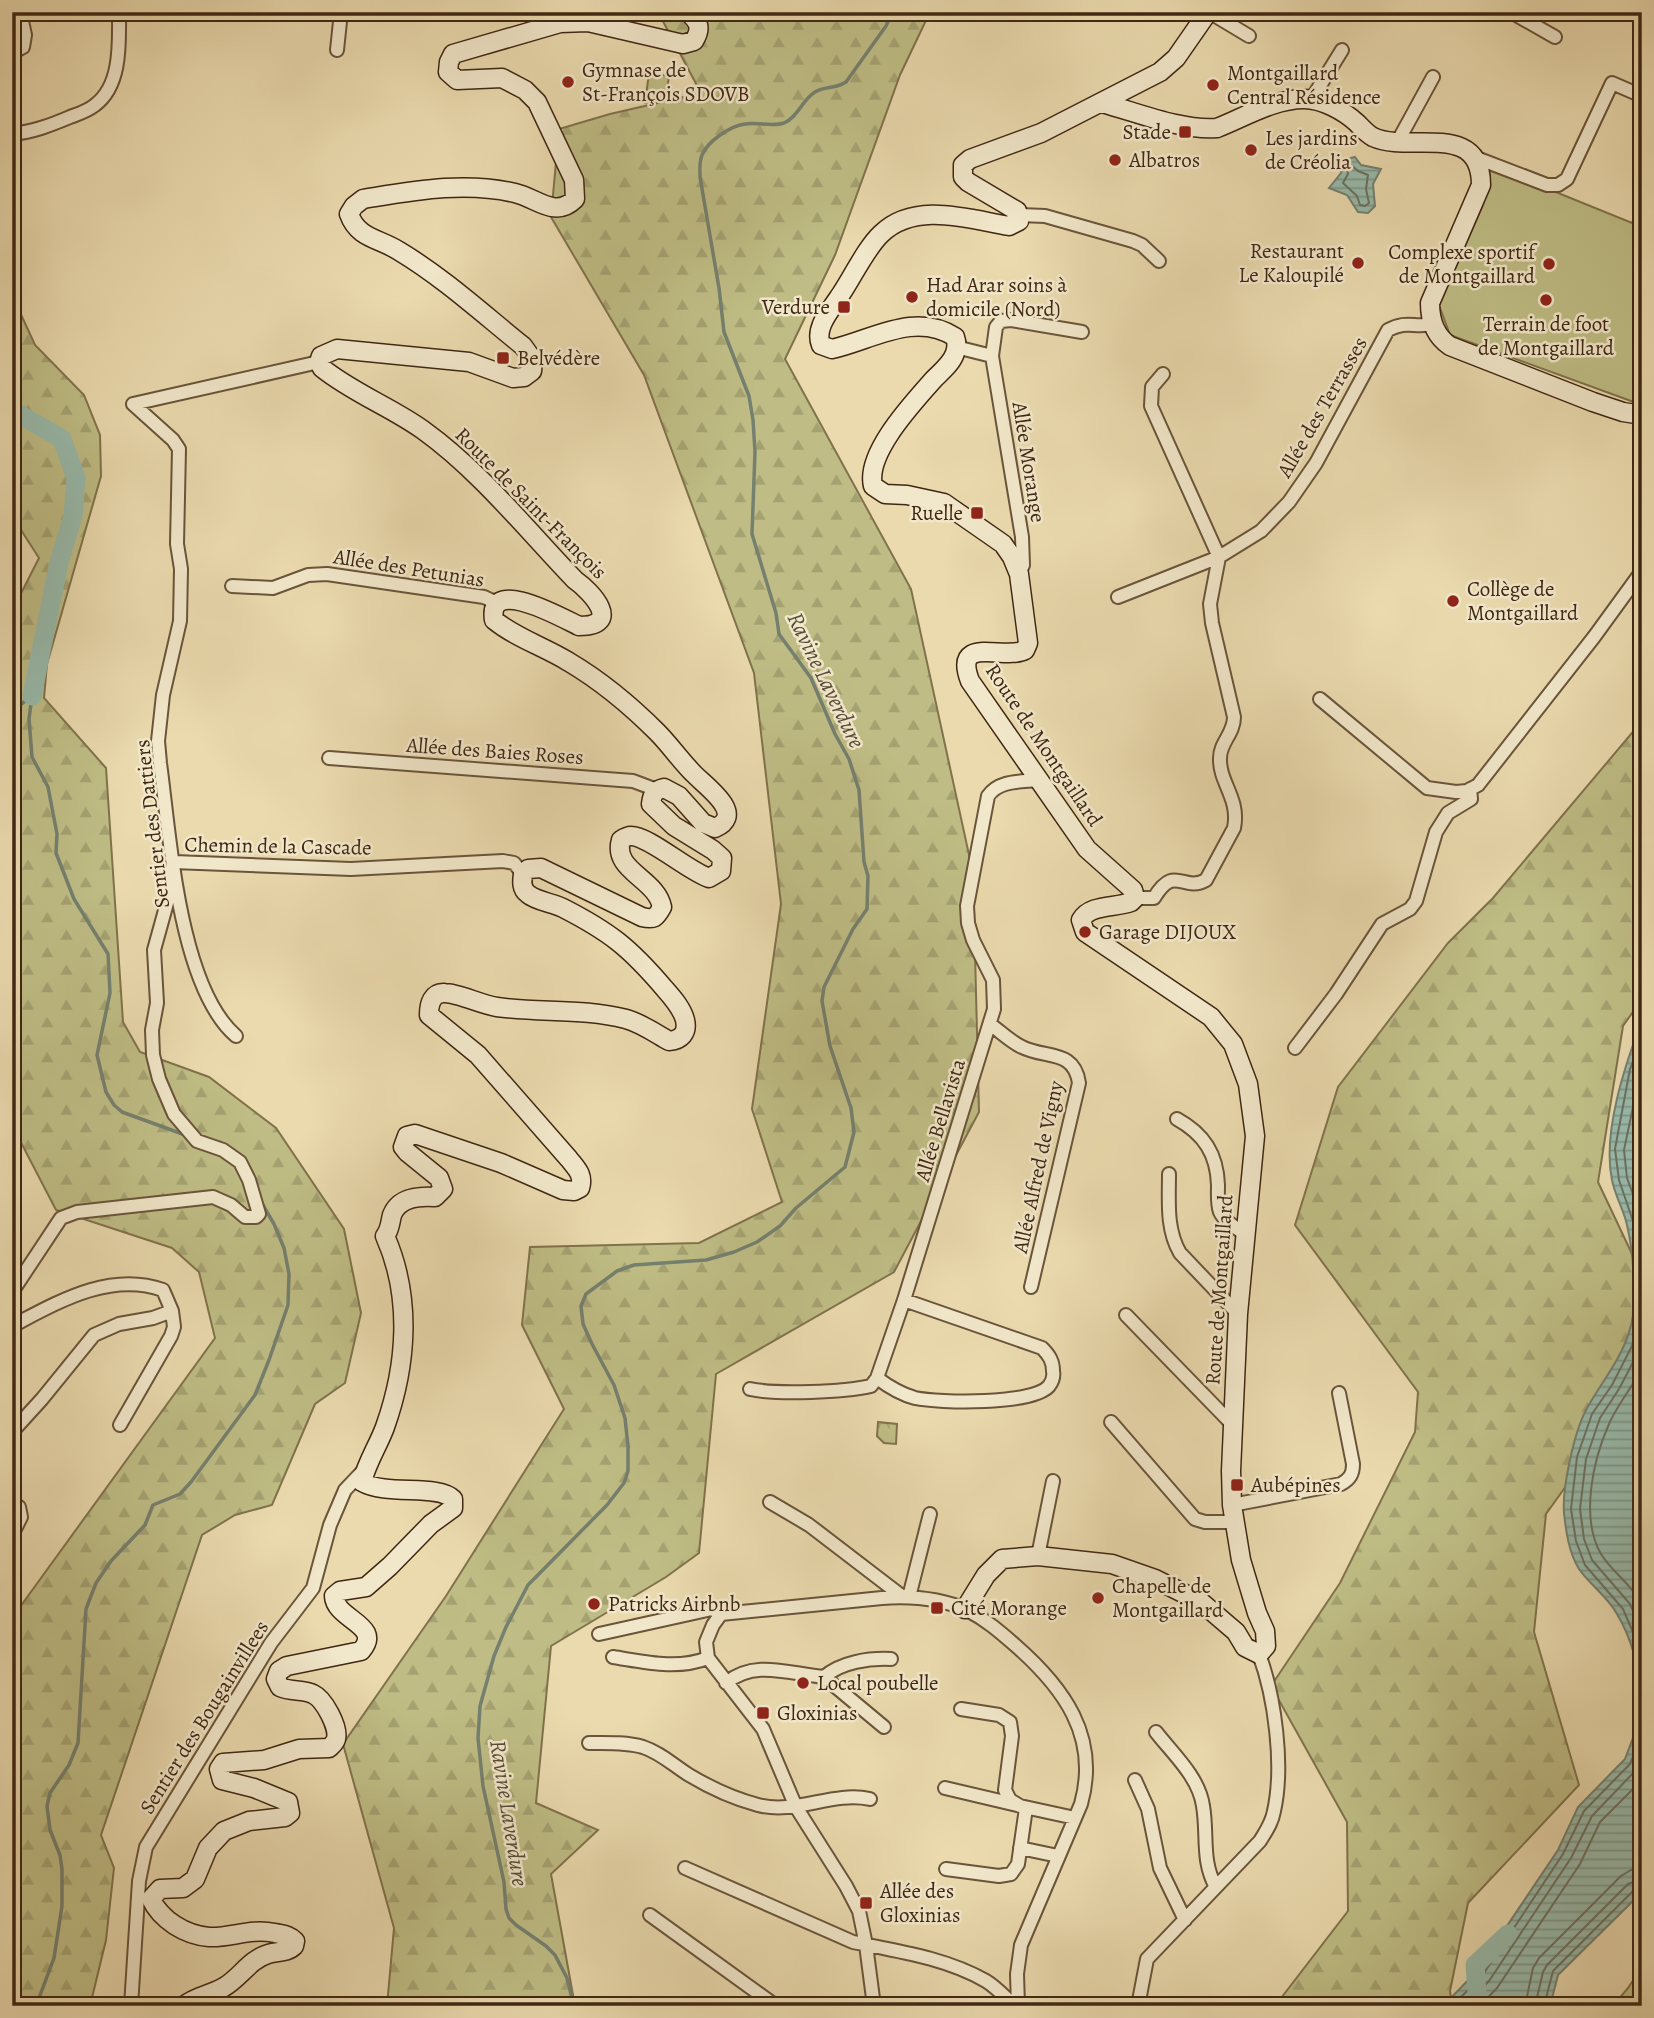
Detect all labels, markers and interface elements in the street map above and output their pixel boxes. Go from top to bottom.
place label: Gymnase de St-François SDOVB [582,56,750,108]
place label: Montgaillard Central Résidence [1227,59,1381,111]
marker: Gymnase de St-François SDOVB [560,74,576,90]
marker: Montgaillard Central Résidence [1205,77,1221,93]
place label: Stade [1122,118,1171,146]
marker: Stade [1177,124,1193,140]
place label: Les jardins de Créolia [1265,124,1358,176]
marker: Les jardins de Créolia [1243,142,1259,158]
place label: Albatros [1128,146,1200,174]
marker: Albatros [1107,152,1123,168]
place label: Restaurant Le Kaloupilé [1239,237,1344,289]
place label: Complexe sportif de Montgaillard [1388,238,1538,290]
marker: Restaurant Le Kaloupilé [1350,255,1366,271]
marker: Complexe sportif de Montgaillard [1541,256,1557,272]
place label: Had Arar soins à domicile (Nord) [926,271,1067,323]
marker: Had Arar soins à domicile (Nord) [904,289,920,305]
marker: Terrain de foot de Montgaillard [1538,292,1554,308]
place label: Verdure [761,293,830,321]
marker: Verdure [836,299,852,315]
place label: Terrain de foot de Montgaillard [1478,310,1615,362]
street label: Allée des Terrasses [1270,331,1374,483]
place label: Belvédère [517,344,600,372]
marker: Belvédère [495,350,511,366]
street label: Allée Morange [1005,399,1052,524]
street label: Route de Saint-François [449,421,613,585]
place label: Ruelle [910,499,963,527]
marker: Ruelle [969,505,985,521]
street label: Allée des Petunias [331,542,486,594]
place label: Collège de Montgaillard [1467,575,1579,627]
marker: Collège de Montgaillard [1445,593,1461,609]
water label: Ravine Laverdure [780,607,872,753]
street label: Route de Montgaillard [979,658,1109,832]
street label: Allée des Baies Roses [404,731,585,771]
street label: Sentier des Dattiers [128,738,176,910]
street label: Chemin de la Cascade [184,830,372,862]
place label: Garage DIJOUX [1099,918,1236,946]
marker: Garage DIJOUX [1077,924,1093,940]
street label: Allée Bellavista [908,1055,972,1186]
street label: Allée Alfred de Vigny [1006,1078,1070,1257]
street label: Route de Montgaillard [1198,1193,1240,1386]
place label: Aubépines [1250,1471,1341,1499]
marker: Aubépines [1229,1477,1245,1493]
place label: Chapelle de Montgaillard [1112,1572,1224,1624]
place label: Patricks Airbnb [608,1590,740,1618]
marker: Chapelle de Montgaillard [1090,1590,1106,1606]
place label: Cité Morange [951,1594,1067,1622]
marker: Patricks Airbnb [586,1596,602,1612]
marker: Cité Morange [929,1600,945,1616]
street label: Sentier des Bougainvillees [133,1615,275,1819]
place label: Local poubelle [817,1669,939,1697]
marker: Local poubelle [795,1675,811,1691]
place label: Gloxinias [777,1699,858,1727]
marker: Gloxinias [755,1705,771,1721]
water label: Ravine Laverdure [482,1738,536,1888]
place label: Allée des Gloxinias [879,1877,961,1929]
marker: Allée des Gloxinias [858,1895,874,1911]

